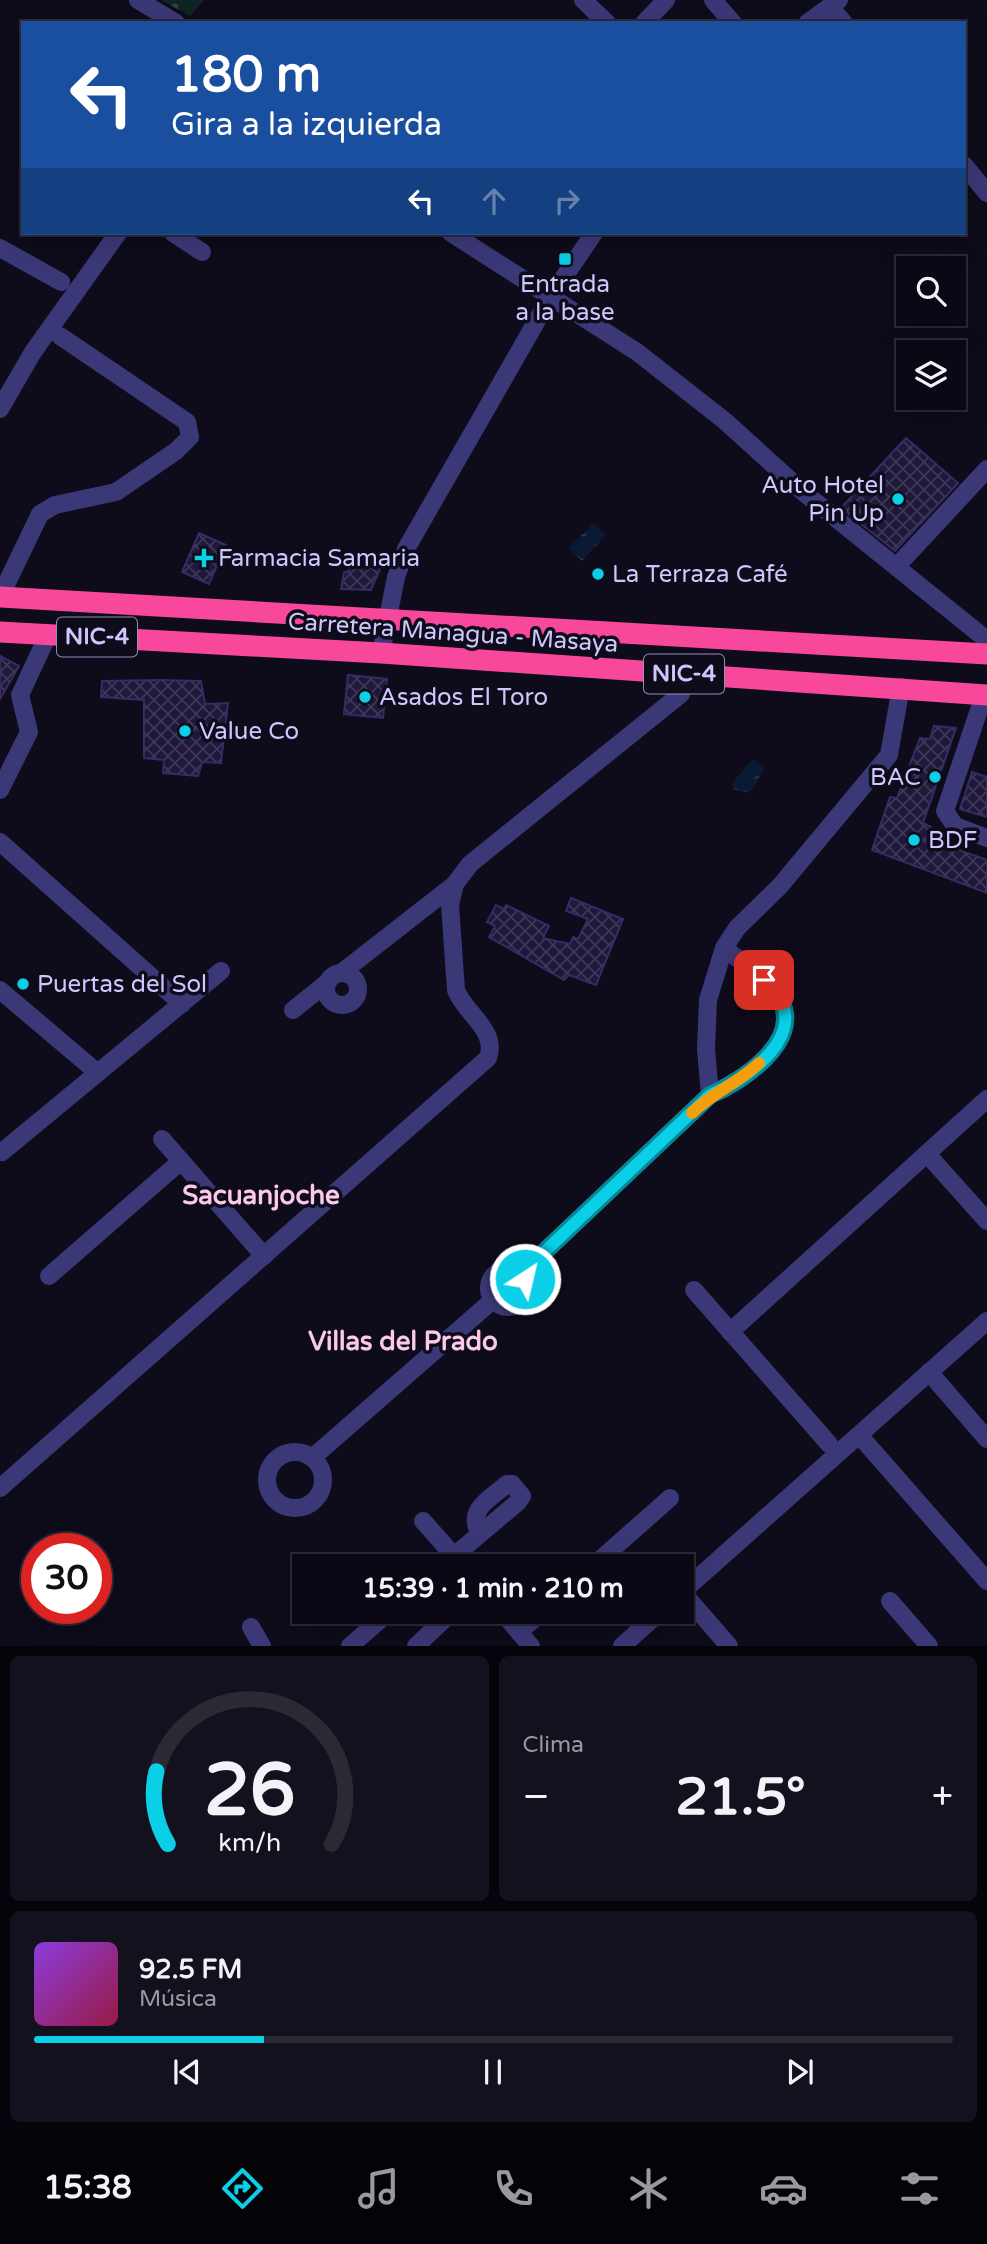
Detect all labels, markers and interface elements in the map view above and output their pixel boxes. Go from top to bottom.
text: 180 m [171,46,321,105]
icon: left [56,49,147,140]
text: Gira a la izquierda [171,106,442,144]
icon: left [402,182,440,220]
icon: ahead [475,182,513,220]
icon: right [548,182,586,220]
marker: Entrada a la base [557,251,573,267]
map controls [896,256,966,410]
button: search [896,256,966,326]
place label: Entrada a la base [515,270,615,327]
button: layers [896,340,966,410]
place label: Auto Hotel Pin Up [761,471,884,528]
marker: Auto Hotel Pin Up [890,491,906,507]
place label: Farmacia Samaria [218,544,420,573]
marker: Farmacia Samaria [196,550,212,566]
place label: La Terraza Café [612,560,788,589]
marker: La Terraza Café [590,566,606,582]
street label: Carretera Managua - Masaya [287,607,619,659]
road number: NIC-4 [57,618,137,656]
road number: NIC-4 [644,654,724,694]
place label: Asados El Toro [379,683,548,712]
marker: Asados El Toro [357,689,373,705]
place label: Value Co [199,717,299,746]
marker: Value Co [177,723,193,739]
place label: BAC [870,763,921,792]
marker: BAC [927,769,943,785]
place label: BDF [928,826,977,855]
marker: BDF [906,832,922,848]
pin [734,950,794,1010]
icon: arrive [745,961,783,999]
place label: Puertas del Sol [37,970,207,999]
marker: Puertas del Sol [15,976,31,992]
district label: Sacuanjoche [182,1180,340,1211]
position arrow [488,1242,562,1316]
district label: Villas del Prado [308,1326,498,1357]
speed limit sign: 30 [21,1533,112,1624]
text: 15:39 · 1 min · 210 m [362,1573,624,1604]
text: Clima [523,1731,584,1759]
text: 26 [204,1748,295,1836]
text: 21.5° [676,1766,806,1829]
text: − [523,1774,550,1820]
text: + [932,1774,953,1820]
text: km/h [218,1828,281,1858]
text: 92.5 FM [139,1954,242,1985]
text: Música [139,1985,217,2013]
icon: previous [168,2053,206,2091]
icon: pause [474,2053,512,2091]
icon: next [781,2053,819,2091]
icon: directions [218,2164,267,2213]
icon: music [354,2164,403,2213]
icon: phone [489,2164,538,2213]
icon: climate [624,2164,673,2213]
icon: car [759,2164,808,2213]
icon: filters [895,2164,944,2213]
text: 15:38 [43,2169,132,2207]

